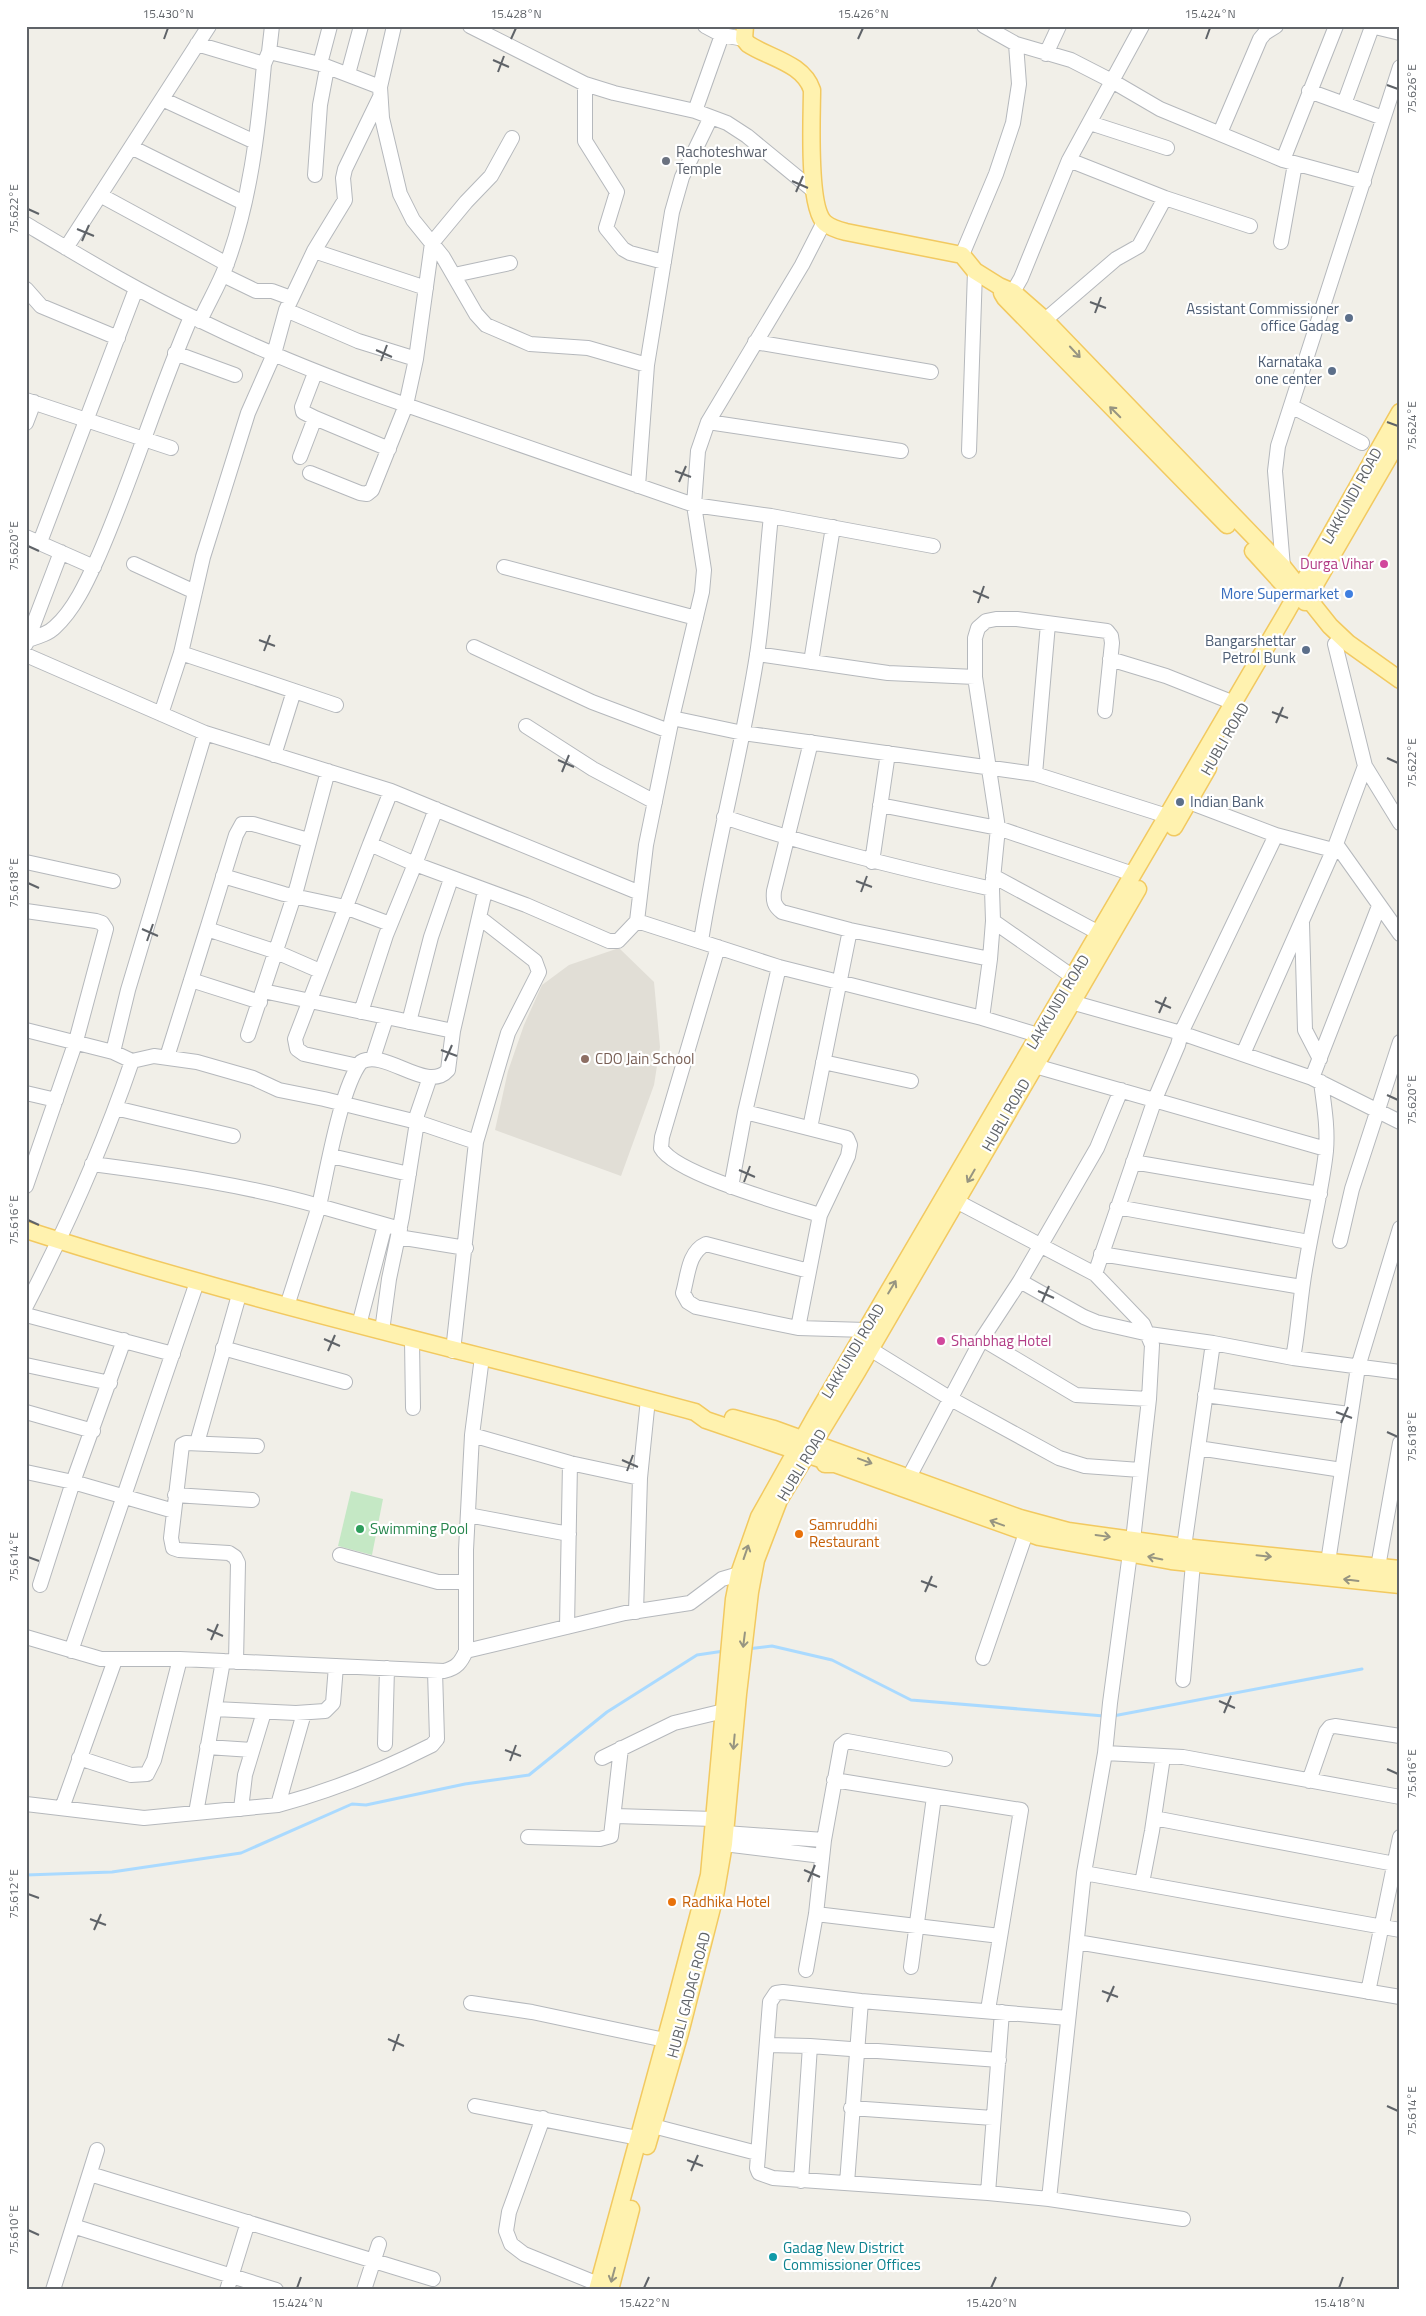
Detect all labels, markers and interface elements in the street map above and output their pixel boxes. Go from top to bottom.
text: 15.430°N [142,4,194,23]
text: 15.428°N [490,4,542,23]
text: 15.426°N [837,4,889,23]
text: 15.424°N [1184,4,1236,23]
text: 75.626°E [1402,64,1421,114]
place label: Rachoteshwar Temple [676,140,767,180]
marker: Rachoteshwar Temple [660,155,672,167]
text: 75.622°E [4,184,23,234]
place label: Assistant Commissioner office Gadag [1186,297,1339,337]
marker: Assistant Commissioner office Gadag [1343,312,1355,324]
one-way arrow [1069,346,1081,358]
place label: Karnataka one center [1255,350,1322,390]
marker: Karnataka one center [1326,365,1338,377]
text: 75.624°E [1402,401,1421,451]
one-way arrow [1109,405,1121,418]
street label: LAKKUNDI ROAD [1316,443,1388,548]
text: 75.620°E [4,521,23,571]
place label: Durga Vihar [1300,552,1374,575]
marker: Durga Vihar [1378,558,1390,570]
place label: More Supermarket [1221,582,1340,605]
marker: More Supermarket [1343,588,1355,600]
place label: Bangarshettar Petrol Bunk [1205,629,1296,669]
marker: Bangarshettar Petrol Bunk [1300,644,1312,656]
street label: HUBLI ROAD [1194,698,1255,779]
text: 75.622°E [1402,738,1421,788]
place label: Indian Bank [1190,790,1264,813]
marker: Indian Bank [1174,796,1186,808]
text: 75.618°E [4,858,23,908]
street label: LAKKUNDI ROAD [1020,950,1095,1054]
place label: CDO Jain School [595,1047,695,1070]
marker: CDO Jain School [579,1053,591,1065]
street label: HUBLI ROAD [975,1074,1036,1155]
text: 75.620°E [1402,1075,1421,1125]
one-way arrow [965,1168,975,1182]
text: 75.616°E [4,1195,23,1245]
one-way arrow [887,1281,897,1295]
street label: LAKKUNDI ROAD [815,1299,890,1403]
place label: Shanbhag Hotel [951,1329,1051,1352]
marker: Shanbhag Hotel [935,1335,947,1347]
text: 75.618°E [1402,1412,1421,1462]
street label: HUBLI ROAD [771,1424,832,1505]
one-way arrow [856,1457,872,1466]
place label: Samruddhi Restaurant [809,1513,880,1553]
place label: Swimming Pool [370,1517,468,1540]
one-way arrow [989,1518,1005,1527]
marker: Swimming Pool [354,1523,366,1535]
marker: Samruddhi Restaurant [793,1528,805,1540]
one-way arrow [1094,1531,1110,1541]
text: 75.614°E [4,1532,23,1582]
one-way arrow [742,1544,752,1560]
one-way arrow [1256,1551,1272,1561]
one-way arrow [1147,1552,1163,1562]
one-way arrow [1344,1575,1360,1585]
one-way arrow [739,1632,749,1648]
one-way arrow [729,1734,738,1750]
text: 75.616°E [1402,1749,1421,1799]
text: 75.612°E [4,1869,23,1919]
place label: Radhika Hotel [682,1890,770,1913]
marker: Radhika Hotel [666,1896,678,1908]
street label: HUBLI GADAG ROAD [661,1929,716,2061]
text: 75.614°E [1402,2086,1421,2136]
text: 75.610°E [4,2205,23,2255]
place label: Gadag New District Commissioner Offices [783,2236,921,2276]
marker: Gadag New District Commissioner Offices [767,2251,779,2263]
one-way arrow [608,2267,618,2283]
text: 15.424°N [271,2293,323,2312]
text: 15.422°N [618,2293,670,2312]
text: 15.420°N [965,2293,1017,2312]
text: 15.418°N [1313,2293,1365,2312]

